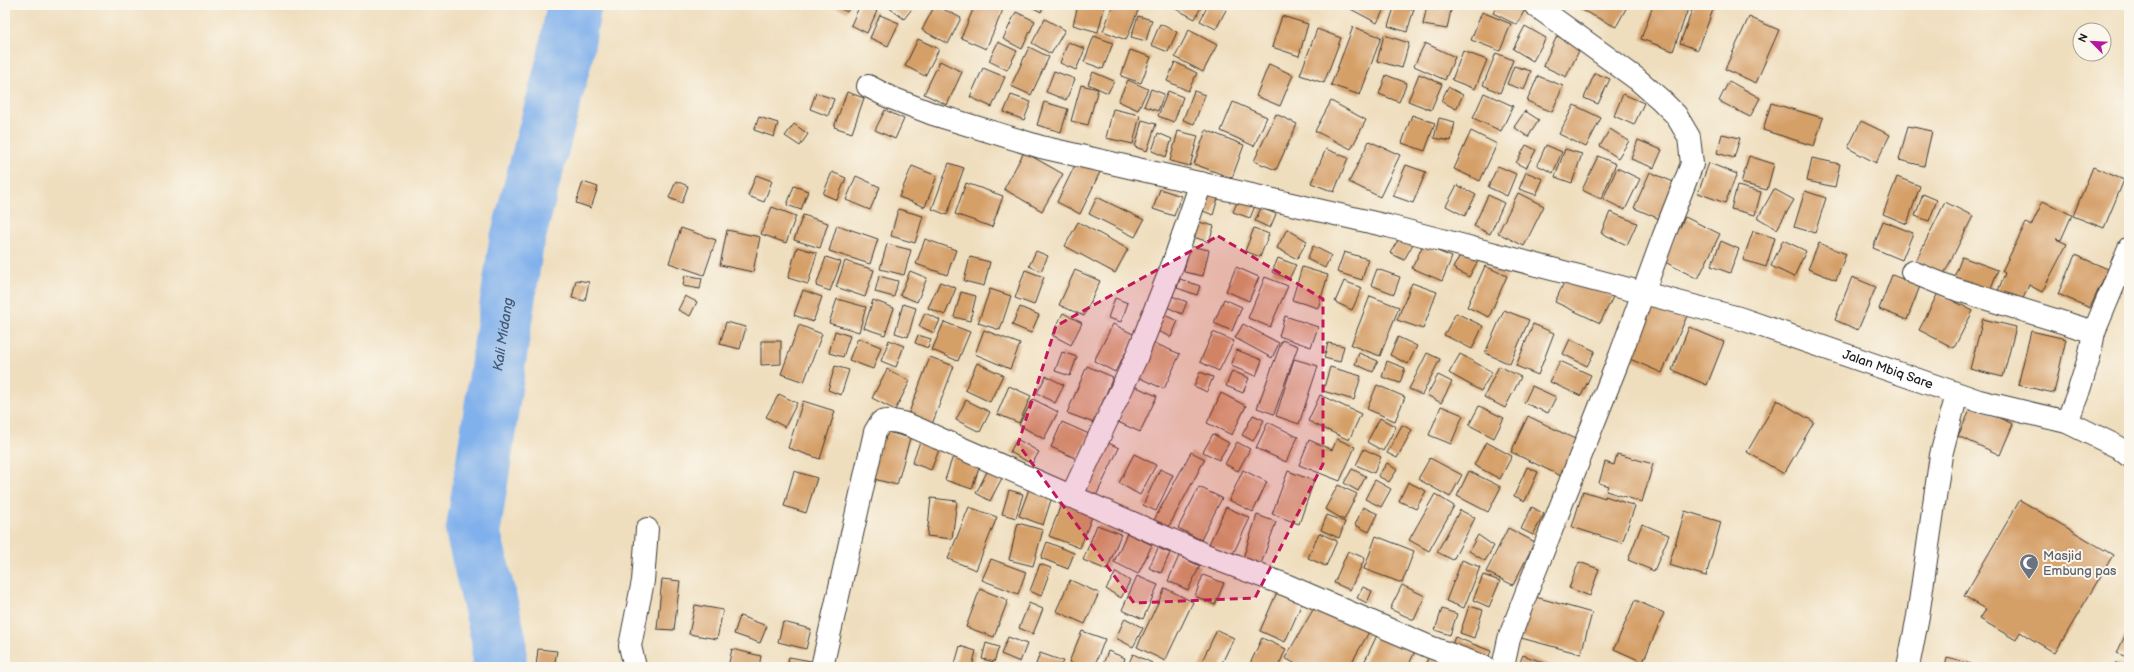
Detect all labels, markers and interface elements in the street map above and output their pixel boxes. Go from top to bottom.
north arrow [2072,22,2112,62]
text: N [2076,32,2091,45]
water label: Kali Midang [489,296,517,372]
street label: Jalan Mbiq Sare [1840,346,1935,393]
place label: Masjid Embung pas [2043,548,2117,579]
mosque icon: Masjid Embung pas [2018,552,2040,580]

